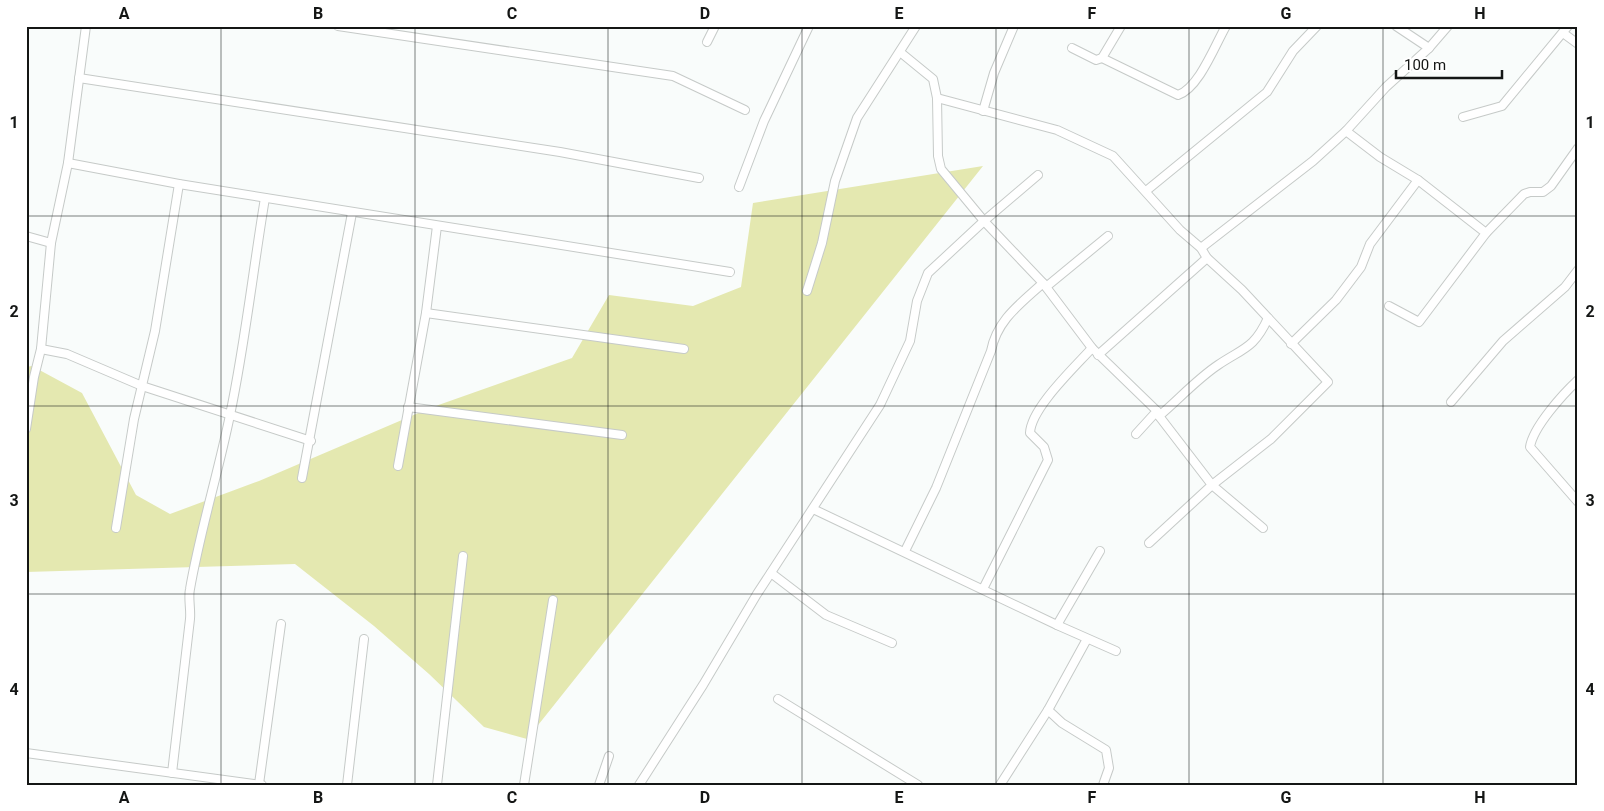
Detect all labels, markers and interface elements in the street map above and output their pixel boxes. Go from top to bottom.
text: A [119,4,130,23]
text: B [313,4,323,23]
text: C [507,4,517,23]
text: D [700,4,710,23]
text: E [895,4,904,23]
text: F [1088,4,1097,23]
text: G [1281,4,1292,23]
text: H [1474,4,1486,23]
scale bar [1396,48,1503,80]
text: 100 m [1404,56,1446,74]
text: 1 [9,113,19,132]
text: 1 [1585,113,1595,132]
text: 2 [9,302,19,321]
text: 2 [1585,302,1595,321]
text: 3 [9,491,19,510]
text: 3 [1585,491,1595,510]
text: 4 [9,680,19,699]
text: 4 [1585,680,1595,699]
text: A [119,788,130,807]
text: B [313,788,323,807]
text: C [507,788,517,807]
text: D [700,788,710,807]
text: E [895,788,904,807]
text: F [1088,788,1097,807]
text: G [1281,788,1292,807]
text: H [1474,788,1486,807]

